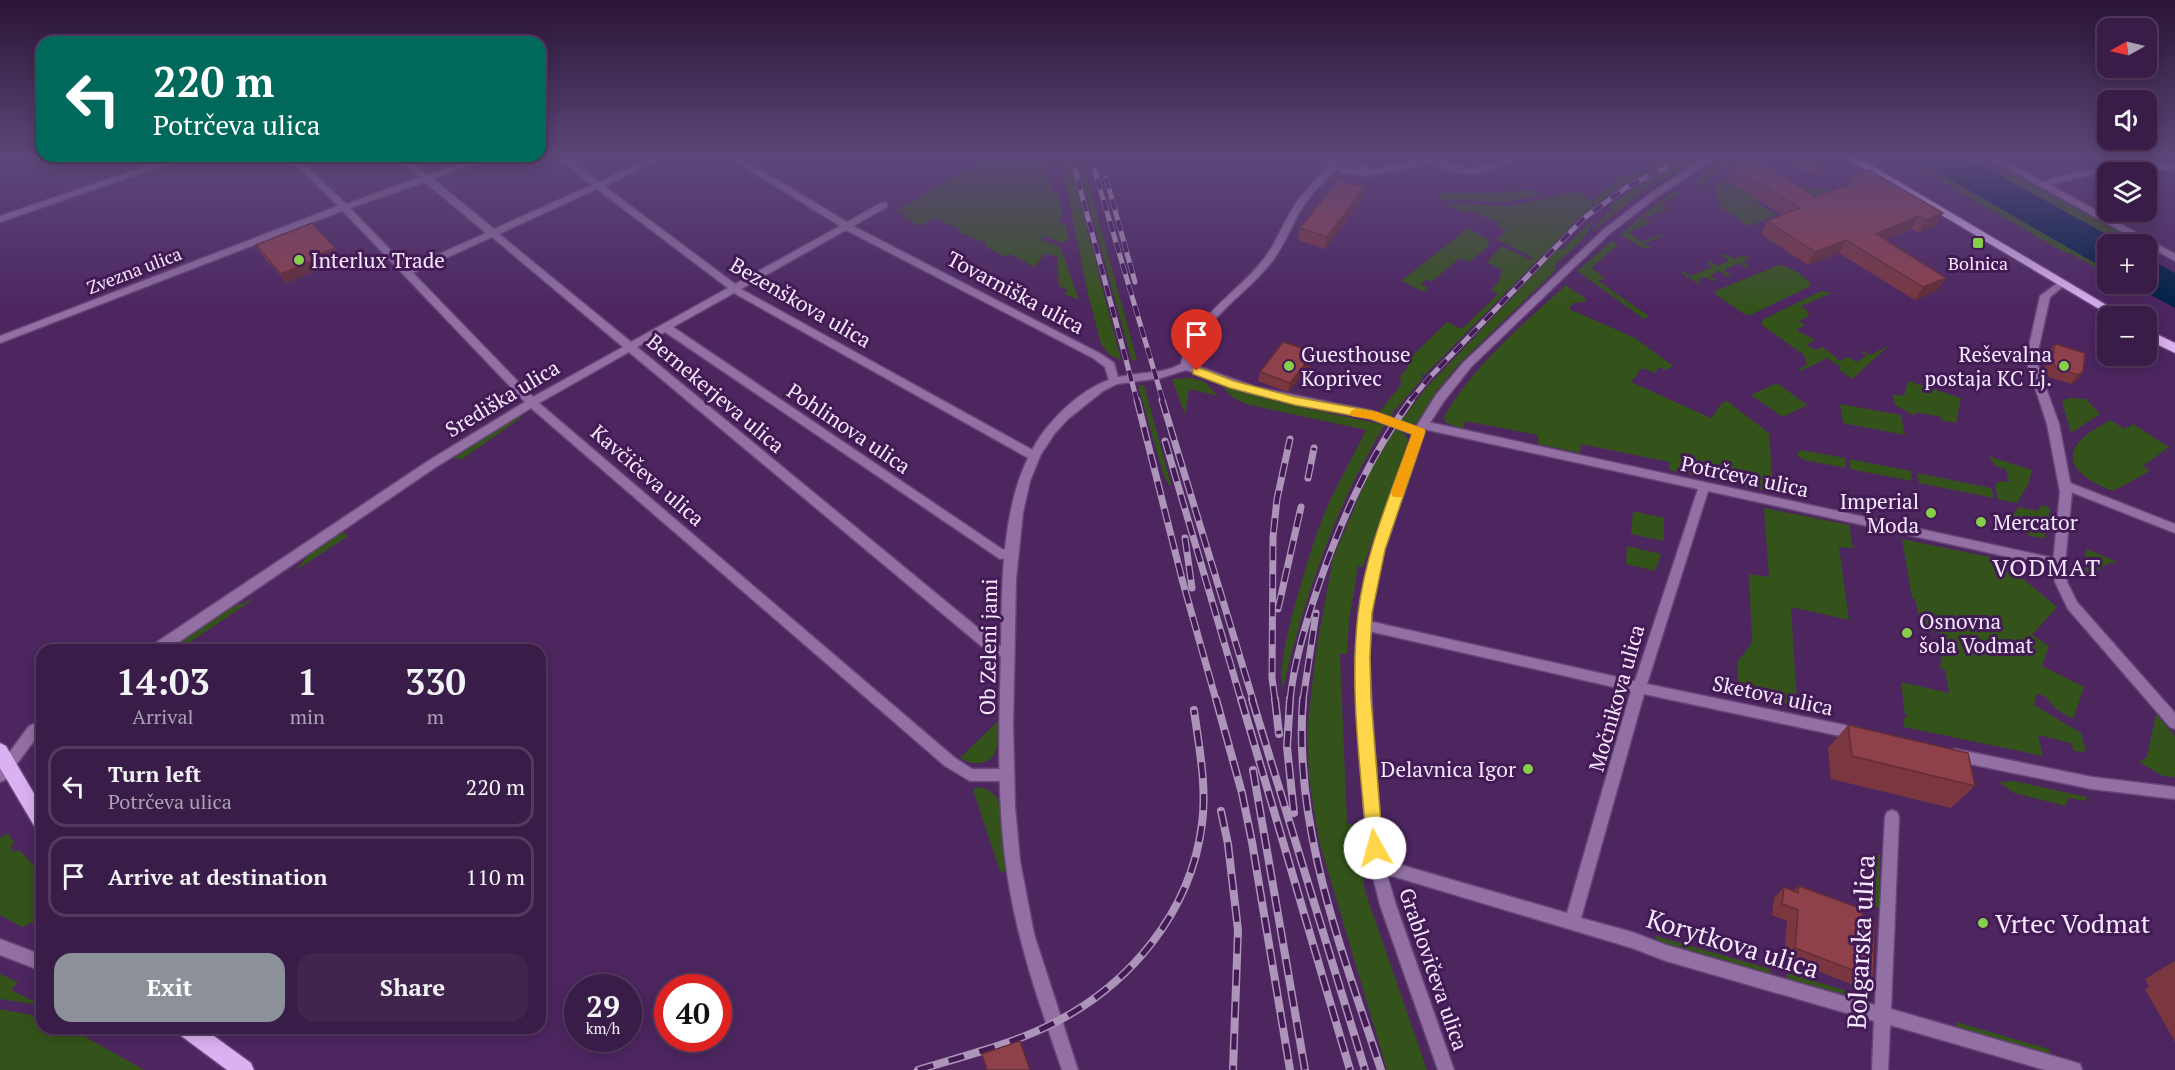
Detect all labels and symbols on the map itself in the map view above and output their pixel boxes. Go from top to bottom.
north arrow [2097,18,2157,78]
marker: Bolnica [1971,236,1985,250]
street label: Zvezna ulica [83,241,185,299]
street label: Tovarniška ulica [942,244,1090,340]
place label: Interlux Trade [311,246,445,274]
street label: Bezenškova ulica [725,250,877,354]
place label: Bolnica [1948,251,2008,275]
marker: Interlux Trade [292,253,306,267]
pin [1171,309,1222,371]
street label: Bernekerjeva ulica [641,327,791,459]
place label: Guesthouse Koprivec [1301,340,1411,392]
place label: Reševalna postaja KC Lj. [1924,340,2052,392]
street label: Središka ulica [440,353,565,443]
marker: Guesthouse Koprivec [1282,359,1296,373]
marker: Reševalna postaja KC Lj. [2057,359,2071,373]
street label: Pohlinova ulica [782,376,917,480]
street label: Kavčičeva ulica [585,418,711,532]
street label: Potrčeva ulica [1678,449,1812,503]
place label: Imperial Moda [1840,487,1919,539]
marker: Imperial Moda [1924,506,1938,520]
place label: Mercator [1993,508,2078,536]
marker: Mercator [1974,515,1988,529]
district label: VODMAT [1992,551,2102,583]
street label: Ob Zeleni jami [973,578,1003,716]
place label: Osnovna šola Vodmat [1919,607,2034,659]
street label: Močnikova ulica [1582,621,1650,775]
marker: Osnovna šola Vodmat [1900,626,1914,640]
street label: Sketova ulica [1710,669,1836,722]
place label: Delavnica Igor [1381,755,1516,783]
marker: Delavnica Igor [1521,762,1535,776]
position arrow [1343,816,1407,880]
street label: Bolgarska ulica [1838,854,1882,1030]
street label: Grablovičeva ulica [1393,884,1475,1054]
street label: Korytkova ulica [1643,901,1823,985]
place label: Vrtec Vodmat [1995,906,2151,940]
marker: Vrtec Vodmat [1976,916,1990,930]
speed limit sign: 40 [654,974,732,1052]

